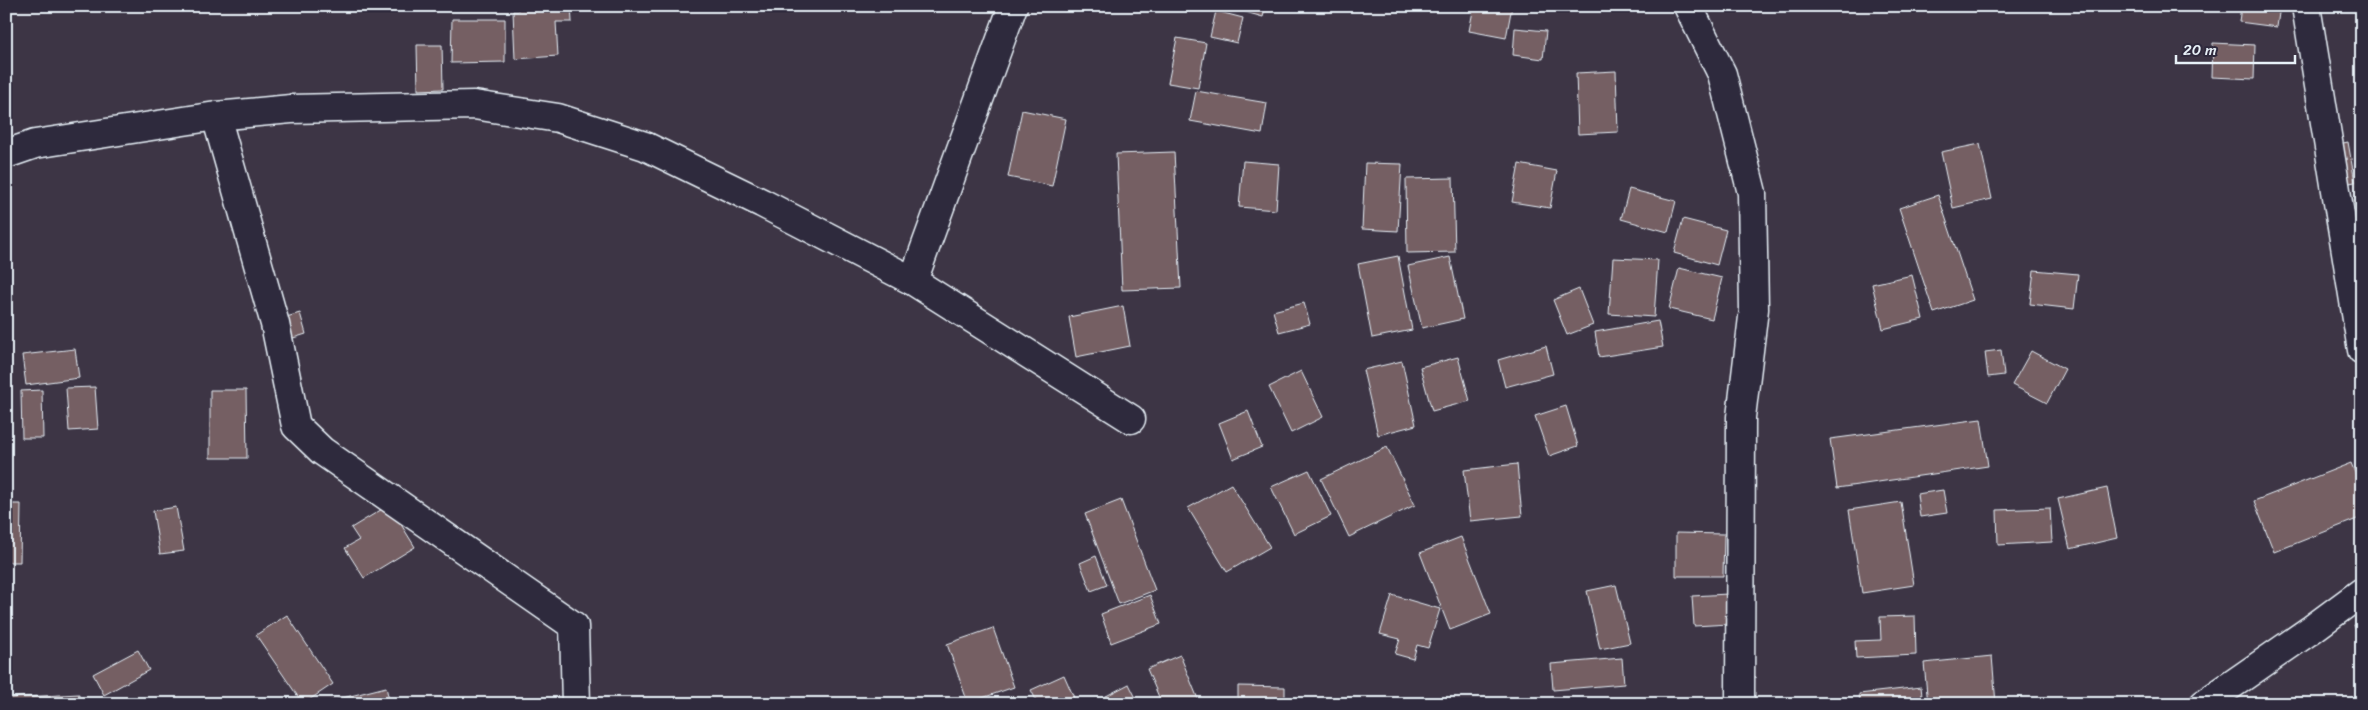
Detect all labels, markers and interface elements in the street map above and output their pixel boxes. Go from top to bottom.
scale bar [2176,32,2294,64]
text: 20 m [2183,37,2217,63]

